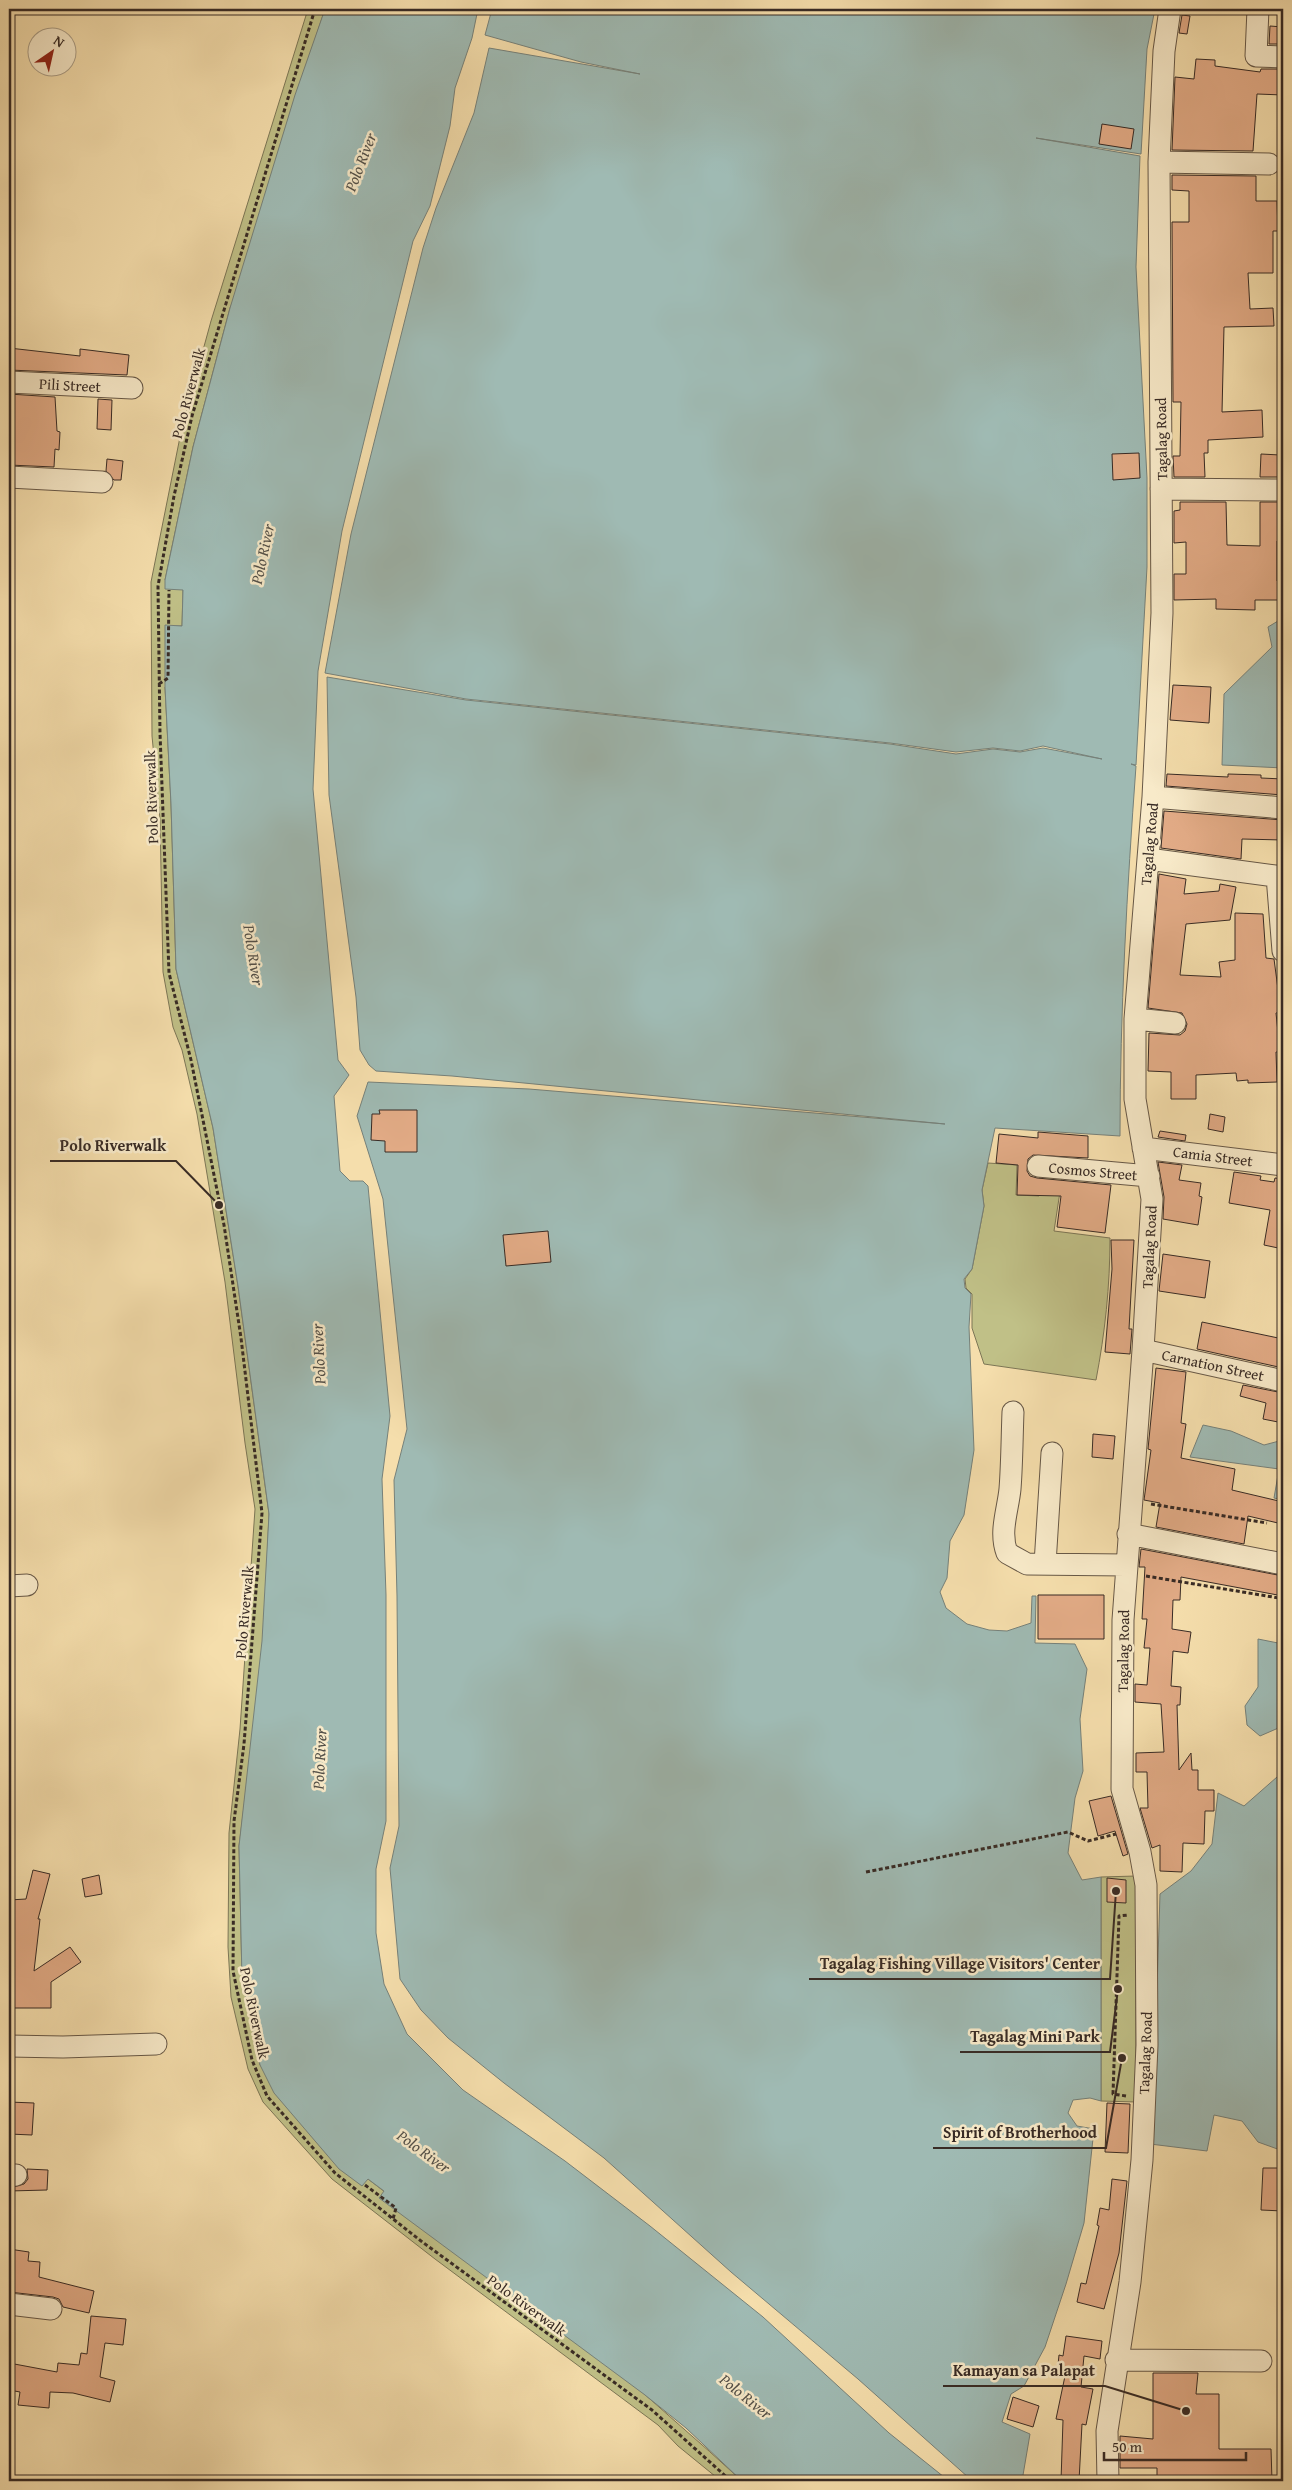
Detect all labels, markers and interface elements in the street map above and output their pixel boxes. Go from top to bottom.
north arrow [28,28,78,78]
text: N [50,30,69,52]
water label: Polo River [338,128,382,196]
street label: Polo Riverwalk [166,345,210,441]
street label: Pili Street [39,373,102,397]
street label: Tagalag Road [1150,397,1172,481]
water label: Polo River [244,521,280,587]
street label: Polo Riverwalk [139,750,163,844]
street label: Tagalag Road [1135,802,1163,886]
water label: Polo River [237,922,271,988]
callout: Polo Riverwalk [50,1130,176,1161]
text: Polo Riverwalk [60,1133,167,1157]
street label: Camia Street [1172,1141,1255,1171]
street label: Cosmos Street [1048,1157,1139,1185]
street label: Tagalag Road [1136,1205,1162,1289]
water label: Polo River [304,1322,332,1386]
street label: Carnation Street [1160,1344,1267,1386]
street label: Polo Riverwalk [229,1564,259,1659]
street label: Tagalag Road [1112,1609,1134,1693]
water label: Polo River [305,1727,333,1791]
callout: Tagalag Fishing Village Visitors' Center [809,1948,1110,1979]
text: Tagalag Fishing Village Visitors' Center [820,1951,1101,1975]
street label: Polo Riverwalk [235,1965,275,2061]
street label: Tagalag Road [1133,2011,1157,2095]
callout: Tagalag Mini Park [960,2021,1110,2052]
text: Tagalag Mini Park [970,2024,1101,2048]
callout: Spirit of Brotherhood [933,2117,1106,2148]
text: Spirit of Brotherhood [943,2120,1098,2144]
water label: Polo River [392,2123,457,2179]
street label: Polo Riverwalk [483,2269,571,2341]
callout: Kamayan sa Palapat [943,2355,1105,2386]
text: Kamayan sa Palapat [953,2358,1095,2382]
water label: Polo River [714,2367,778,2425]
scale bar [1104,2430,1247,2462]
text: 50 m [1112,2436,1143,2457]

